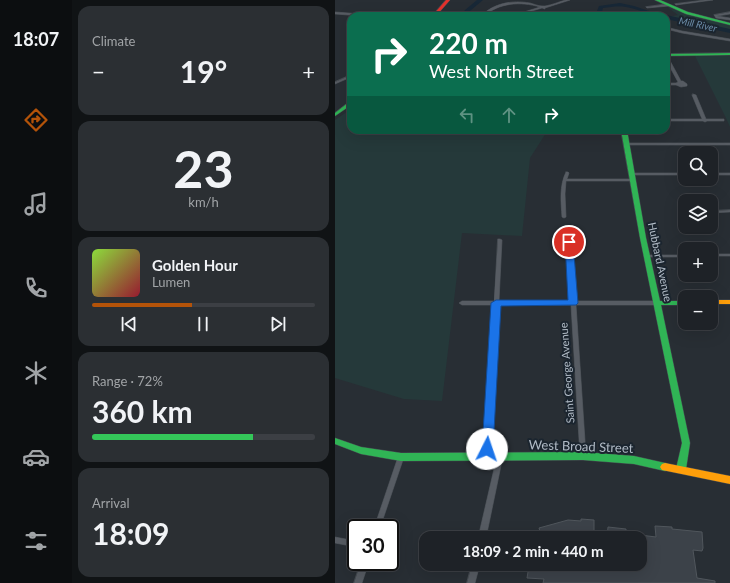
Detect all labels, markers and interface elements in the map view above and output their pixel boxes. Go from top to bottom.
water label: Mill River [678,14,719,34]
text: 220 m [429,26,508,60]
text: 18:07 [13,28,59,50]
icon: right [363,28,415,80]
text: Climate [92,33,135,49]
text: 19° [180,53,227,89]
text: − [92,58,105,85]
text: + [302,58,315,85]
text: West North Street [429,60,574,82]
icon: left [456,104,478,126]
icon: ahead [498,104,520,126]
icon: right [540,104,562,126]
icon: directions [22,106,50,134]
text: 23 [173,137,234,199]
map controls [678,146,718,330]
button: search [678,146,718,186]
icon: music [22,190,50,218]
text: km/h [188,194,219,210]
button: layers [678,194,718,234]
street label: Hubbard Avenue [646,221,675,303]
pin [552,225,586,259]
icon: arrive [558,231,580,253]
button: + [678,242,718,282]
text: Golden Hour [152,256,238,274]
icon: phone [22,274,50,302]
text: Lumen [152,274,190,290]
button: − [678,290,718,330]
icon: previous [118,313,140,335]
icon: pause [192,313,214,335]
icon: next [267,313,289,335]
street label: Saint George Avenue [556,322,577,424]
icon: climate [22,359,50,387]
text: Range · 72% [92,373,163,389]
text: 360 km [92,393,193,429]
position arrow [466,428,508,470]
street label: West Broad Street [528,436,634,456]
icon: car [22,443,50,471]
text: Arrival [92,495,129,511]
text: 18:09 [92,515,169,551]
speed limit sign: 30 [347,519,399,571]
icon: filters [22,527,50,555]
text: 18:09 · 2 min · 440 m [463,542,603,560]

